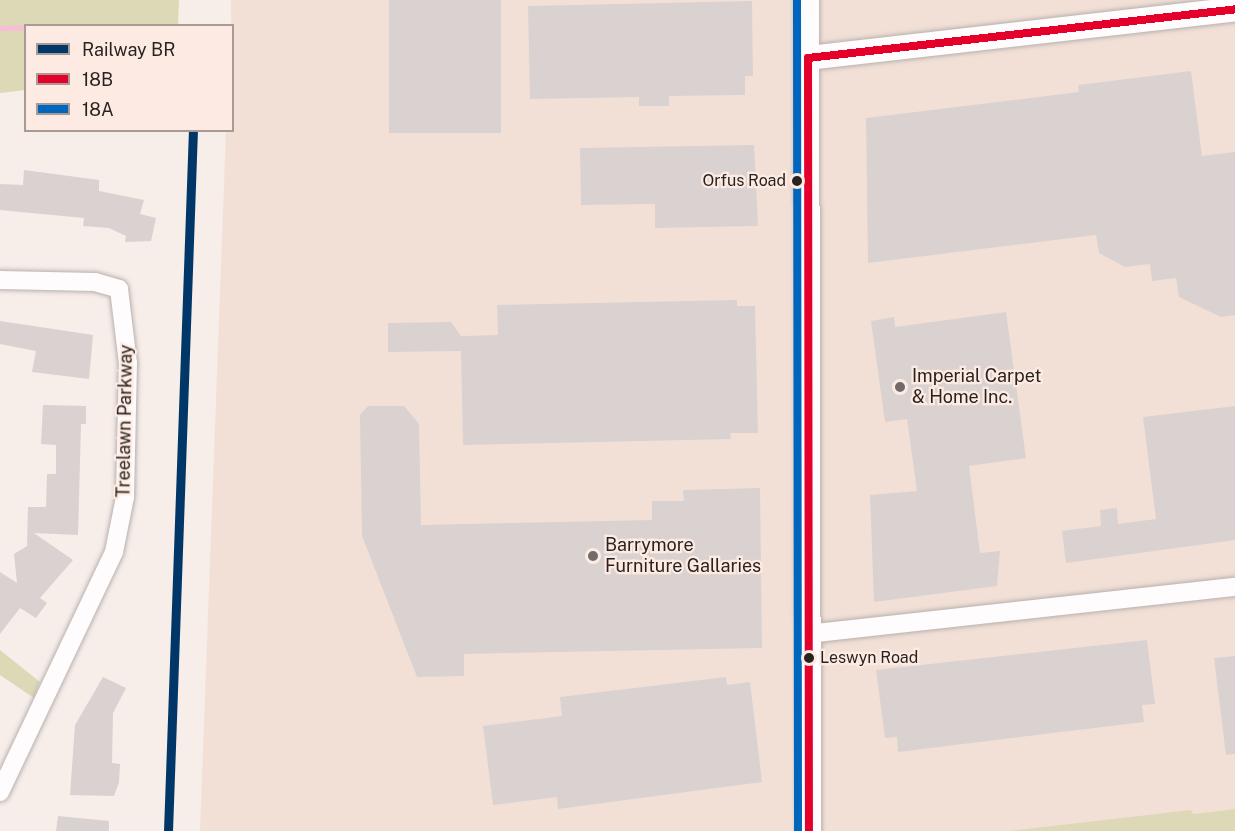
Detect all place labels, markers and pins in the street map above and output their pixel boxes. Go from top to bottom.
place label: Orfus Road [702,171,786,191]
marker: Orfus Road [791,175,803,187]
place label: Imperial Carpet & Home Inc. [912,366,1042,409]
marker: Imperial Carpet & Home Inc. [893,380,907,394]
place label: Barrymore Furniture Gallaries [605,535,761,578]
marker: Barrymore Furniture Gallaries [586,549,600,563]
place label: Leswyn Road [820,648,918,668]
marker: Leswyn Road [803,652,815,664]

